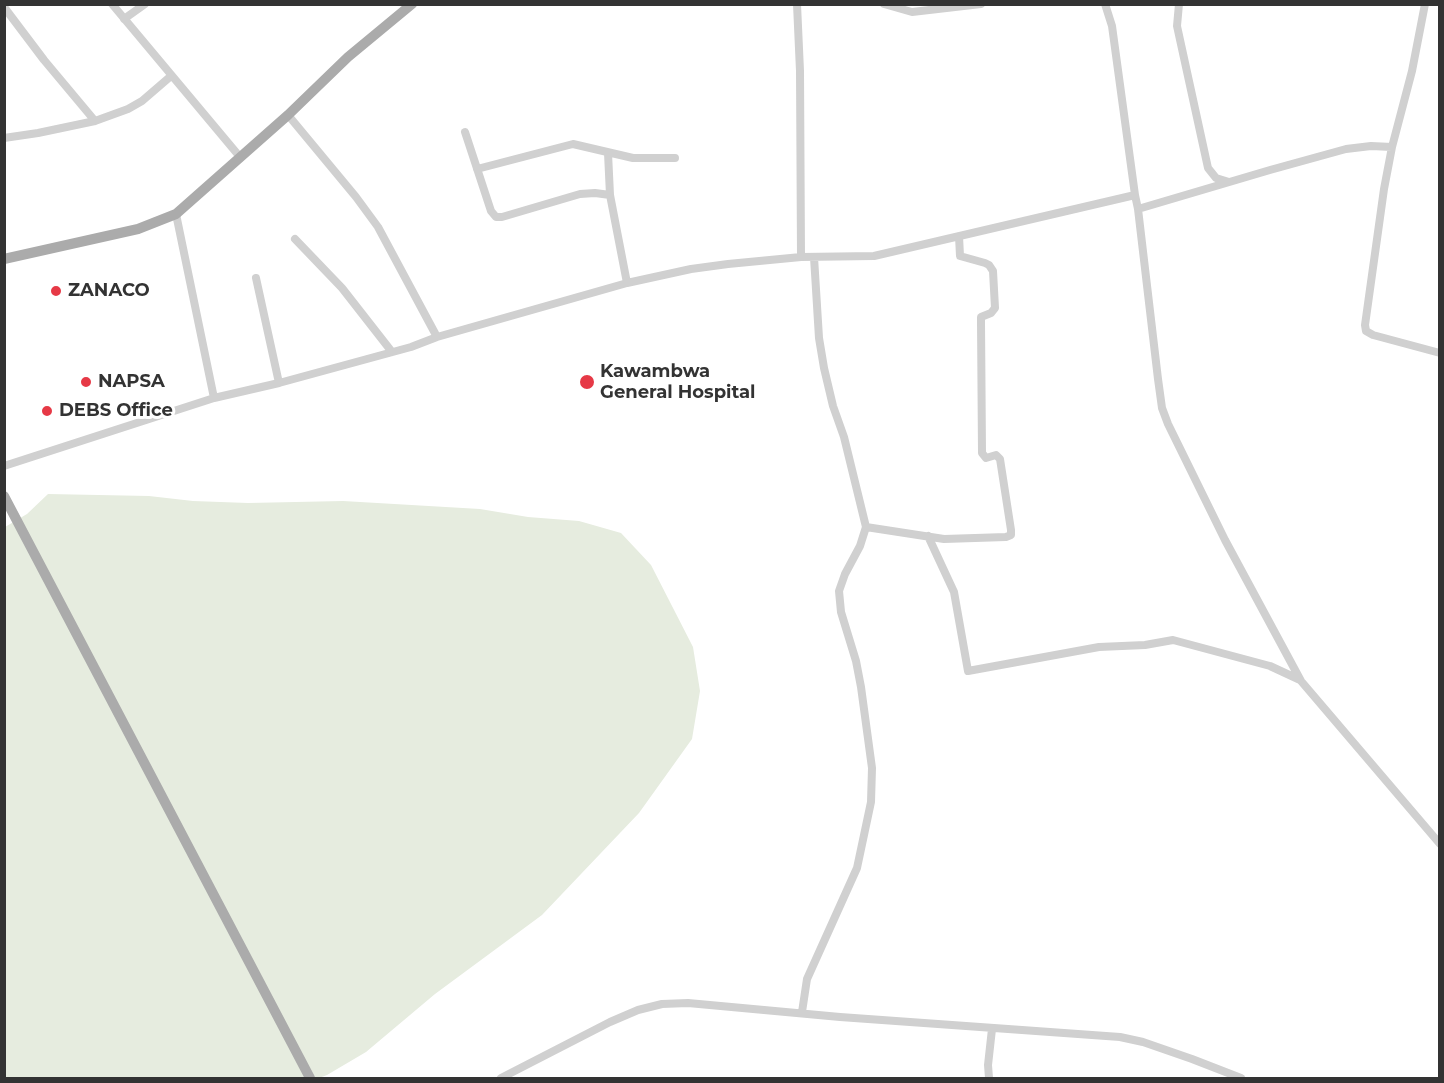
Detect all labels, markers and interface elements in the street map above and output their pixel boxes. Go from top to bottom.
place label: ZANACO [68,280,150,302]
marker: ZANACO [49,284,63,298]
place label: Kawambwa General Hospital [600,361,756,404]
place label: NAPSA [98,371,165,393]
marker: Kawambwa General Hospital [578,373,596,391]
marker: NAPSA [79,375,93,389]
place label: DEBS Office [59,400,173,422]
marker: DEBS Office [40,404,54,418]

